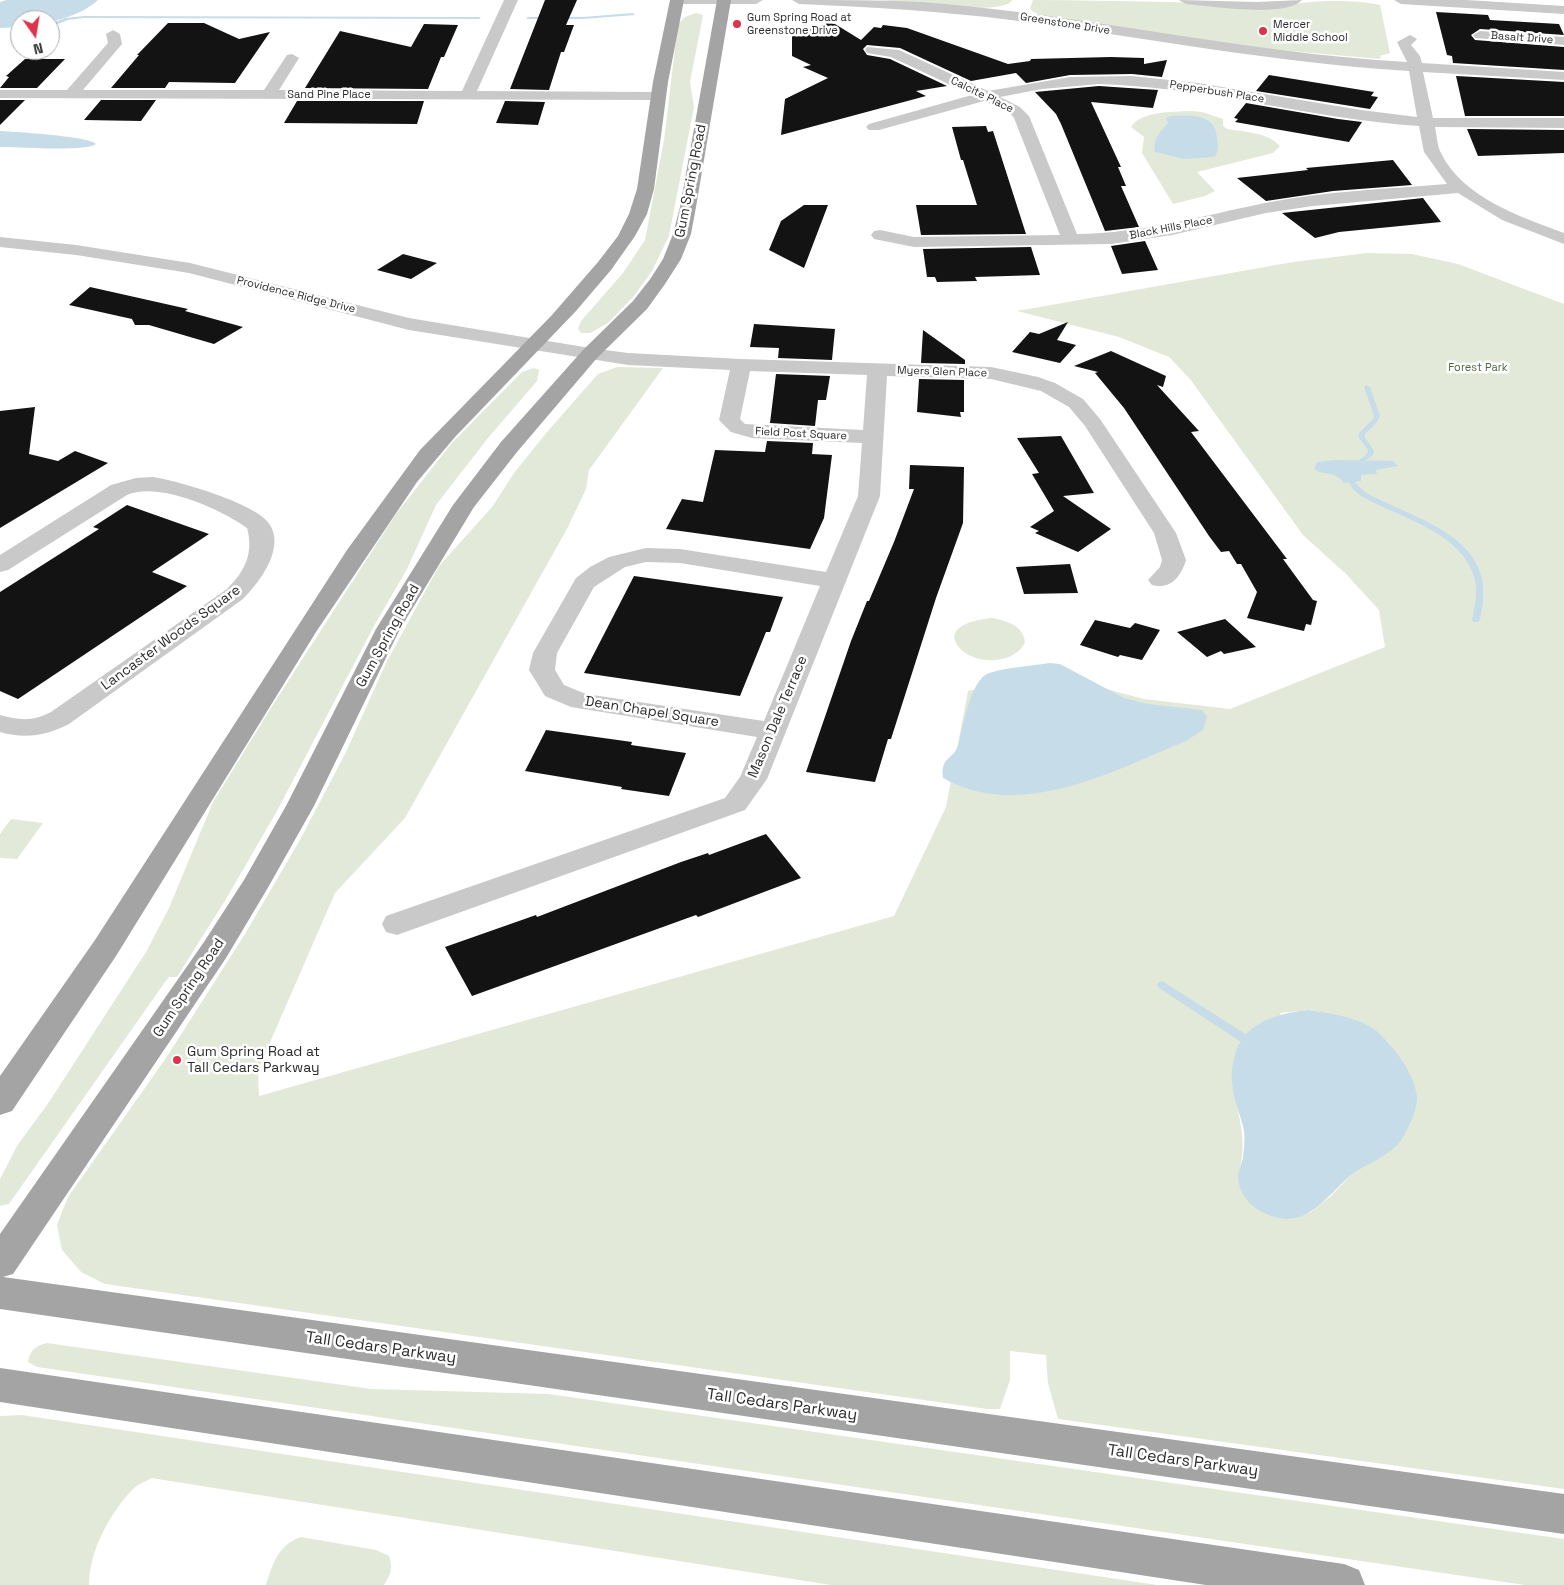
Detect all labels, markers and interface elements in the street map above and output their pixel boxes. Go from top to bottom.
north arrow [10,10,60,60]
street label: Greenstone Drive [1019,10,1111,38]
place label: Gum Spring Road at Greenstone Drive [747,11,851,37]
marker: Gum Spring Road at Greenstone Drive [731,18,743,30]
place label: Mercer Middle School [1273,18,1348,44]
marker: Mercer Middle School [1257,25,1269,37]
street label: Basalt Drive [1490,29,1554,47]
text: N [32,39,45,58]
street label: Calcite Place [948,74,1016,116]
street label: Pepperbush Place [1169,78,1265,106]
street label: Sand Pine Place [287,88,371,102]
street label: Gum Spring Road [672,123,710,239]
street label: Black Hills Place [1129,214,1213,242]
street label: Providence Ridge Drive [235,274,357,316]
park label: Forest Park [1448,361,1508,375]
street label: Myers Glen Place [897,364,987,380]
street label: Field Post Square [755,425,847,443]
street label: Lancaster Woods Square [98,582,244,694]
street label: Gum Spring Road [353,582,423,690]
street label: Mason Dale Terrace [745,653,811,781]
street label: Dean Chapel Square [584,693,720,731]
street label: Gum Spring Road [150,936,228,1040]
place label: Gum Spring Road at Tall Cedars Parkway [187,1044,320,1076]
marker: Gum Spring Road at Tall Cedars Parkway [171,1054,183,1066]
street label: Tall Cedars Parkway [305,1328,457,1368]
street label: Tall Cedars Parkway [706,1385,858,1425]
street label: Tall Cedars Parkway [1107,1441,1259,1481]

